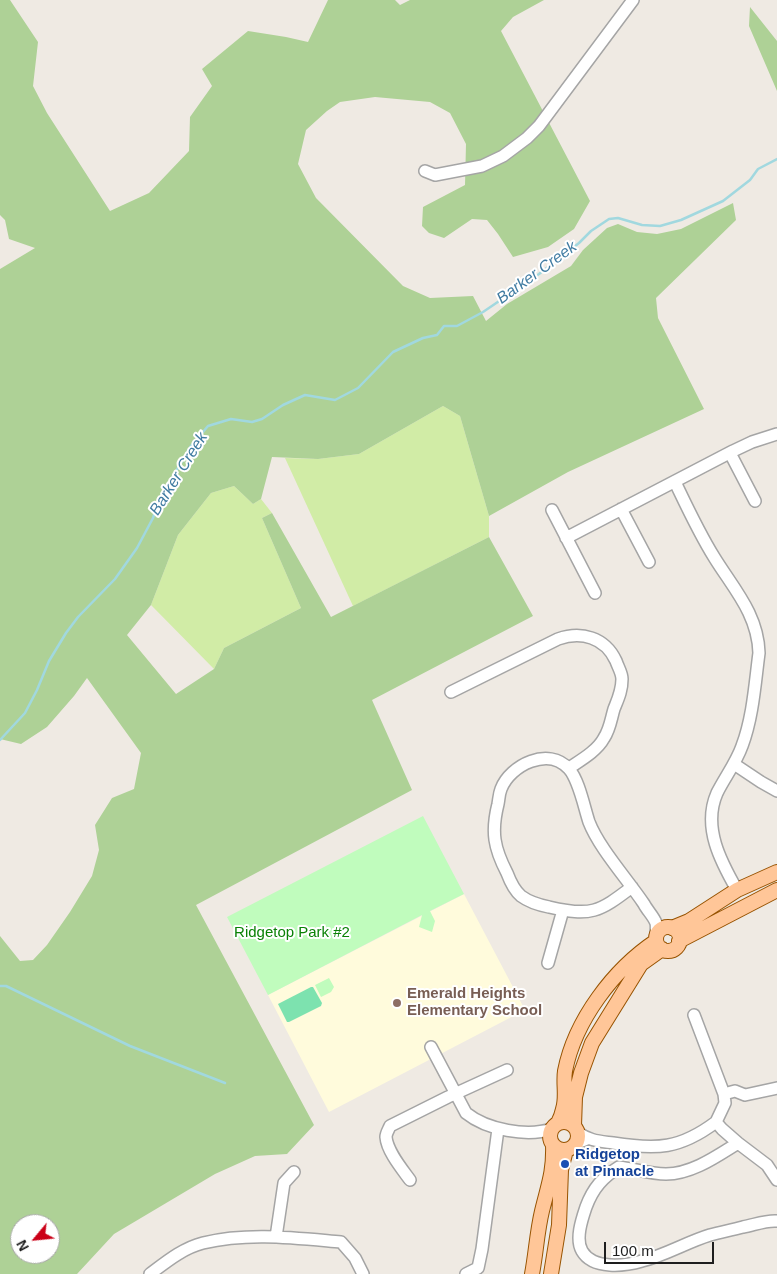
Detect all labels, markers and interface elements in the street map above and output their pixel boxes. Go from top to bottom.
water label: Barker Creek [493,238,581,308]
water label: Barker Creek [146,429,212,519]
park label: Ridgetop Park #2 [234,924,350,942]
place label: Emerald Heights Elementary School [407,985,542,1020]
marker: Emerald Heights Elementary School [391,997,403,1009]
place label: Ridgetop at Pinnacle [575,1146,654,1181]
marker: Ridgetop at Pinnacle [559,1158,571,1170]
north arrow [10,1214,60,1264]
scale bar [607,1232,717,1264]
text: N [13,1237,32,1254]
text: 100 m [612,1242,654,1259]

